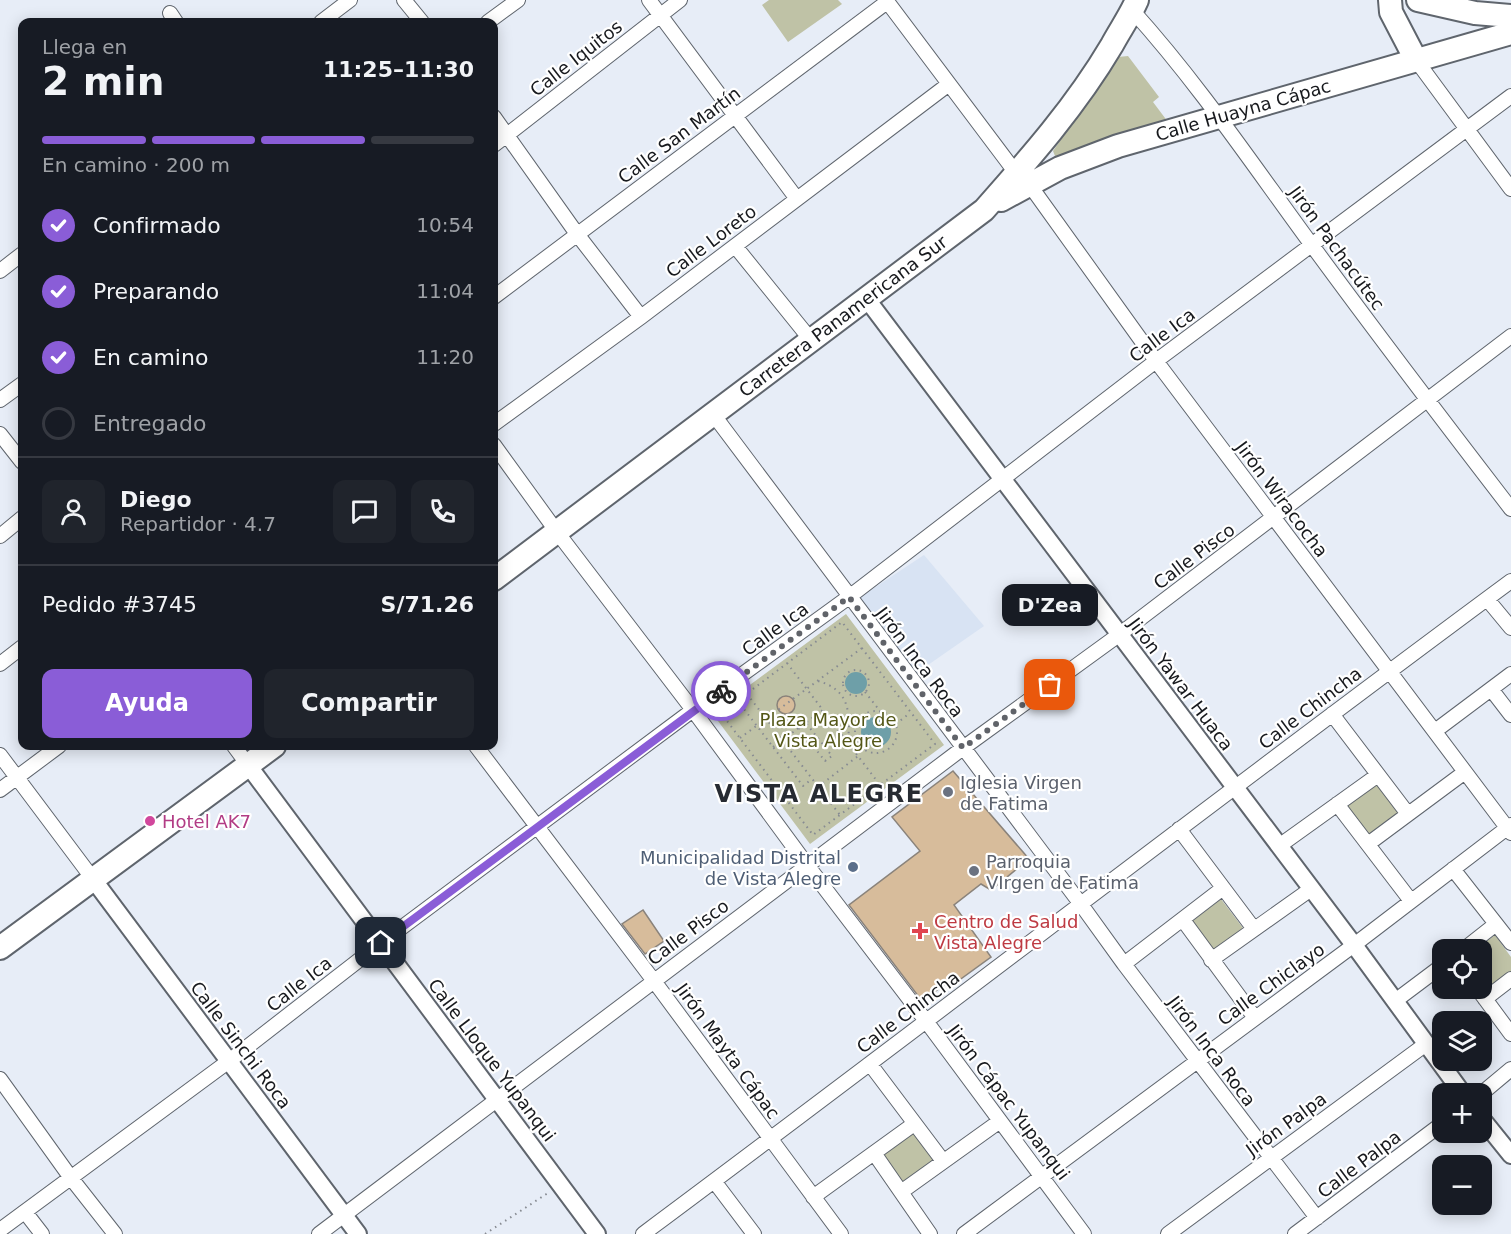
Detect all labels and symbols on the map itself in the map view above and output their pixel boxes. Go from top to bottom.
street label: Calle Iquitos [526,16,626,100]
street label: Calle Huayna Cápac [1153,75,1333,145]
street label: Calle San Martín [614,82,744,188]
street label: Jirón Pachacútec [1284,181,1389,314]
street label: Calle Loreto [662,200,760,282]
street label: Carretera Panamericana Sur [735,231,952,401]
street label: Calle Ica [1125,304,1199,366]
street label: Jirón Wiracocha [1231,436,1332,561]
street label: Calle Pisco [1149,519,1239,593]
callout: D'Zea [1002,583,1098,625]
street label: Calle Ica [738,598,812,660]
street label: Jirón Inca Roca [871,602,968,721]
street label: Jirón Yawar Huaca [1124,613,1238,755]
pin [1024,659,1075,710]
courier [691,661,751,721]
street label: Calle Chincha [1255,663,1365,753]
park label: Plaza Mayor de Vista Alegre [760,709,896,751]
place label: Iglesia Virgen de Fatima [960,772,1082,814]
district label: VISTA ALEGRE [714,780,924,808]
marker: Iglesia Virgen de Fatima [941,785,955,799]
place label: Hotel AK7 [162,811,251,832]
marker: Hotel AK7 [143,814,157,828]
place label: Municipalidad Distrital de Vista Alegre [640,847,841,889]
place label: Parroquia VIrgen de Fatima [986,851,1139,893]
marker: Municipalidad Distrital de Vista Alegre [846,860,860,874]
marker: Parroquia VIrgen de Fatima [967,864,981,878]
street label: Calle Pisco [643,895,733,969]
place label: Centro de Salud Vista Alegre [934,911,1078,953]
pin [355,917,406,968]
marker: Centro de Salud Vista Alegre [911,922,929,940]
street label: Calle Chiclayo [1213,938,1329,1030]
street label: Calle Ica [262,952,336,1016]
street label: Calle Chincha [853,967,963,1057]
street label: Calle Lloque Yupanqui [424,975,560,1145]
street label: Calle Sinchi Roca [186,977,296,1113]
street label: Jirón Mayta Cápac [671,978,784,1123]
street label: Jirón Inca Roca [1163,991,1260,1110]
street label: Jirón Cápac Yupanqui [943,1019,1074,1184]
street label: Jirón Palpa [1241,1088,1330,1161]
street label: Calle Palpa [1313,1126,1405,1202]

